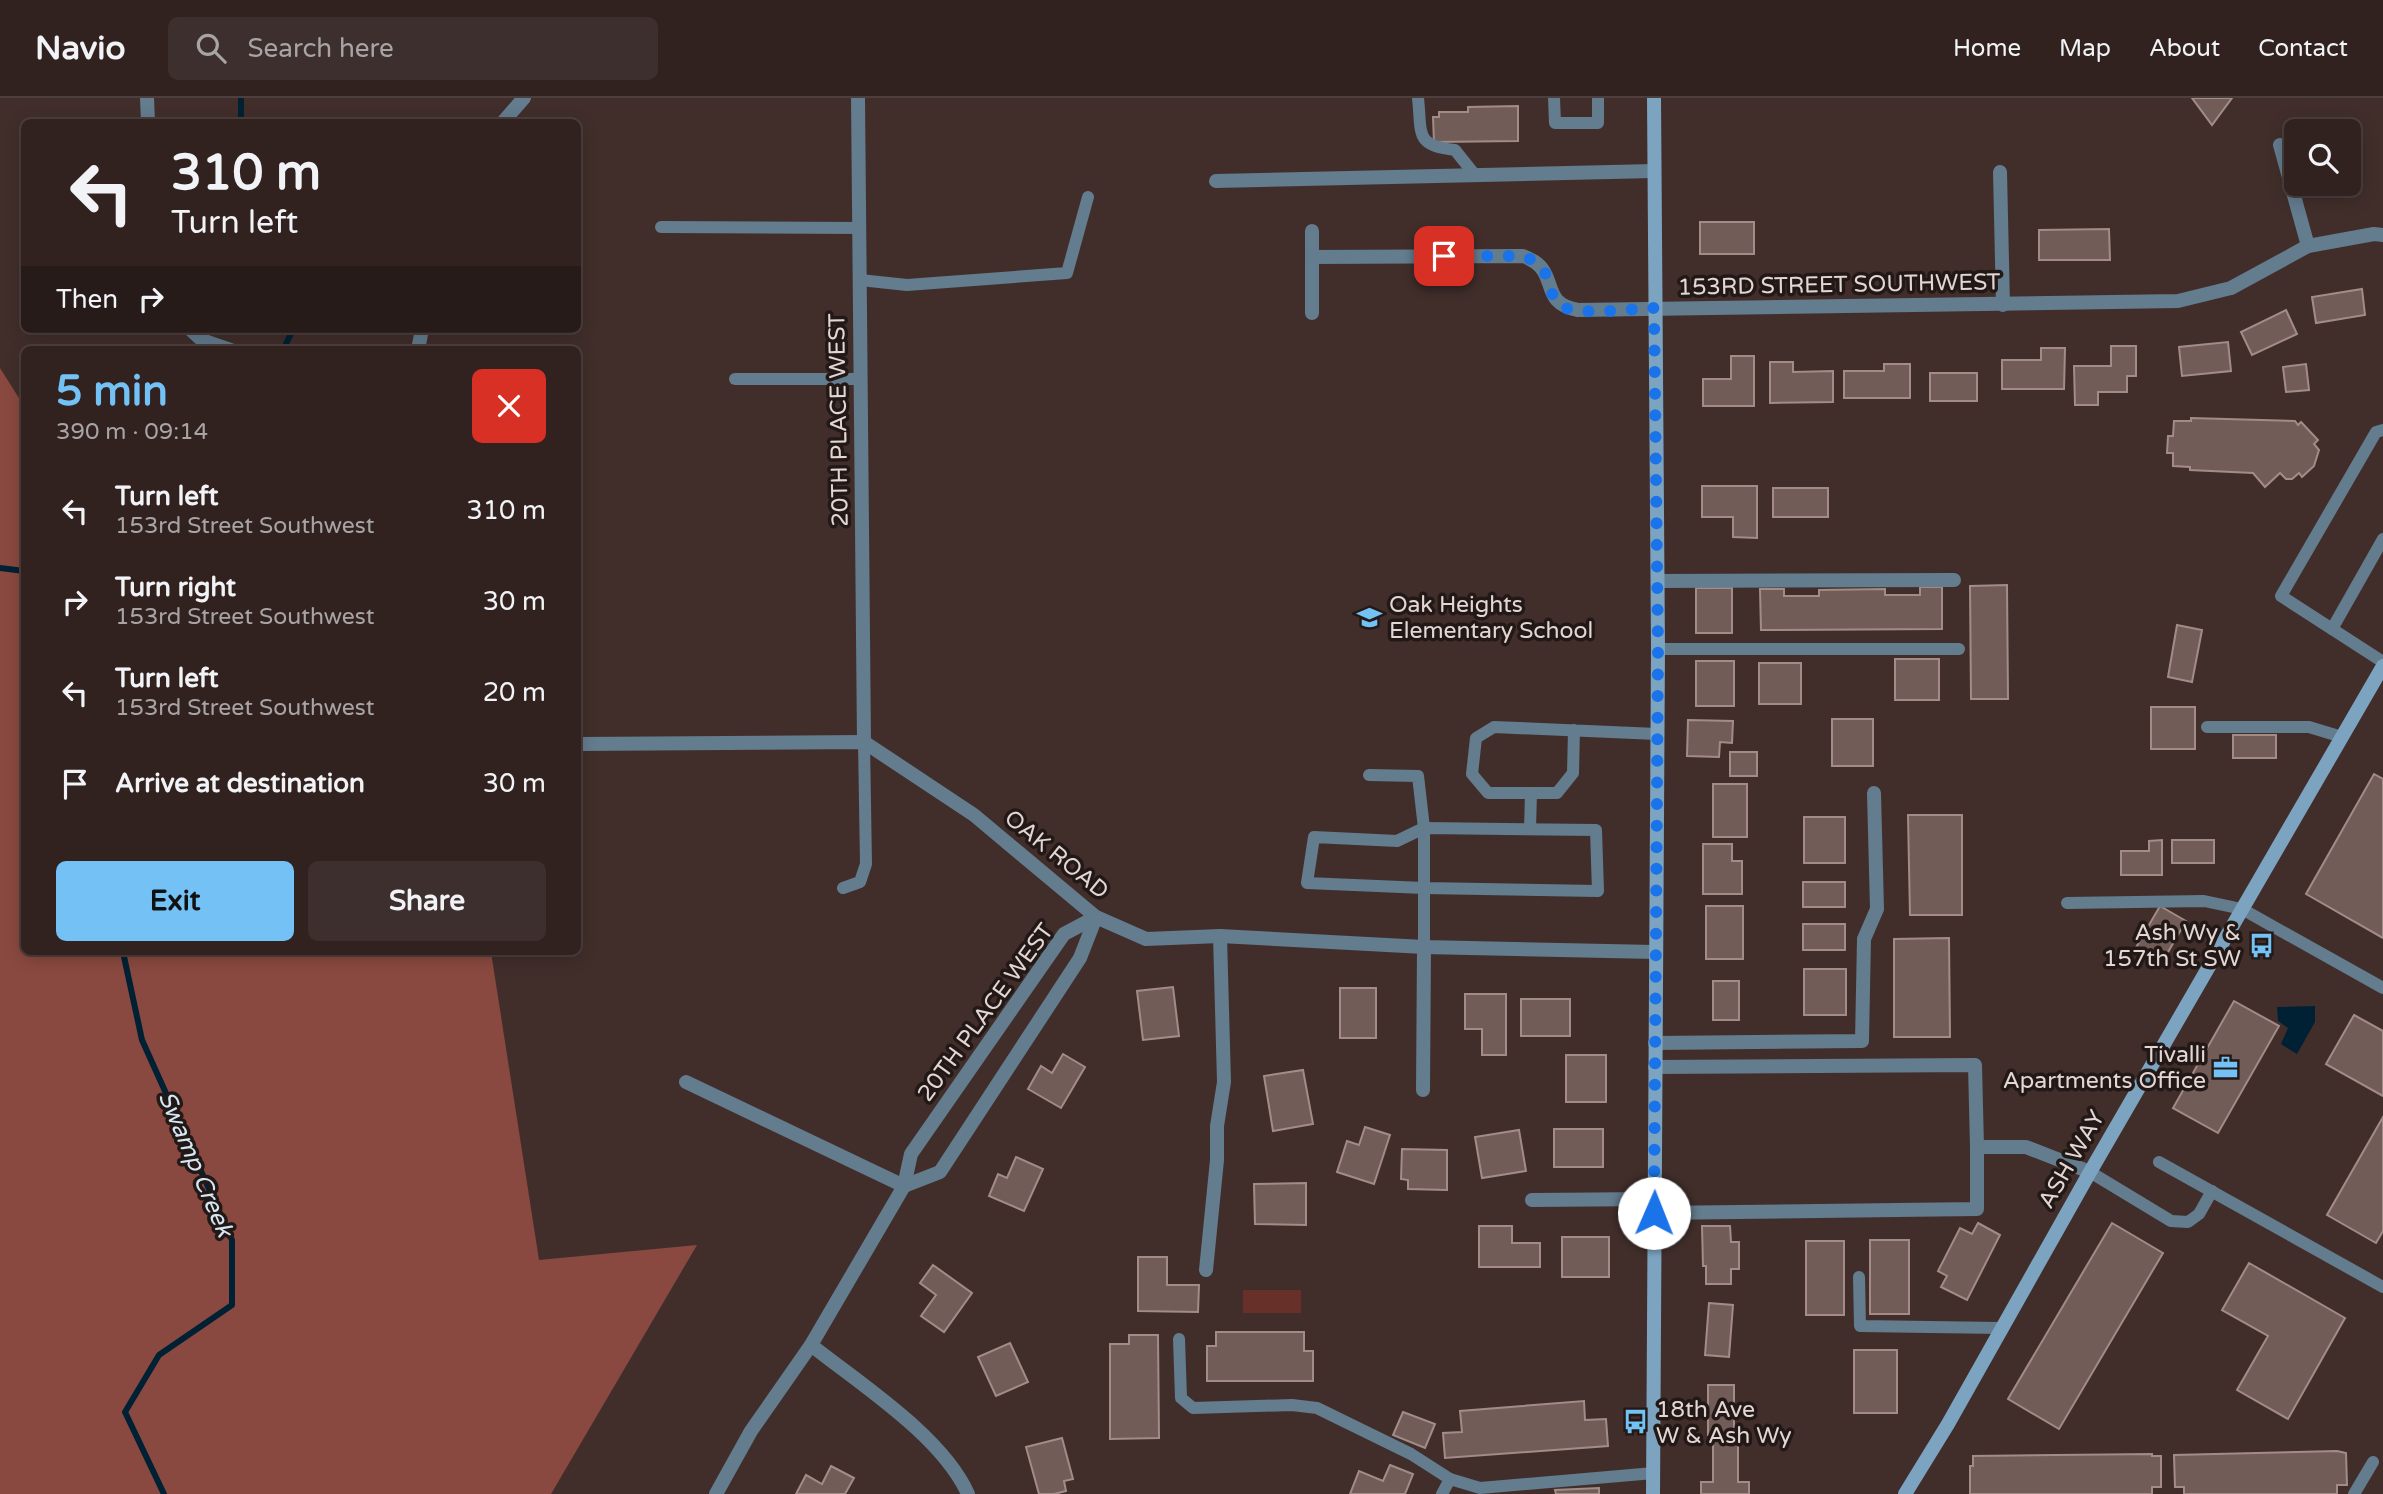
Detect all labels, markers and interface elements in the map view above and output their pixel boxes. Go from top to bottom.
search box [168,17,658,80]
text: Navio [35,29,126,68]
icon: search [192,29,230,67]
text: Search here [248,33,394,64]
text: Home [1953,34,2021,63]
text: Map [2059,34,2111,63]
text: About [2149,34,2220,63]
text: Contact [2258,34,2348,63]
map controls [2284,119,2361,196]
button: search [2284,119,2361,196]
text: 310 m [171,144,321,203]
icon: left [56,147,147,238]
text: Turn left [171,204,298,242]
pin [1414,226,1474,286]
icon: arrive [1425,237,1463,275]
street label: 153RD STREET SOUTHWEST [1677,268,2001,302]
icon: right [132,280,170,318]
text: Then [56,284,118,315]
street label: 20TH PLACE WEST [823,313,855,527]
text: 5 min [56,366,168,417]
button: close [472,369,546,443]
text: 390 m · 09:14 [56,418,208,446]
text: Turn left [115,481,218,512]
icon: left [56,492,94,530]
text: 310 m [466,495,546,526]
text: 153rd Street Southwest [115,512,375,540]
text: Turn right [115,572,236,603]
icon: right [56,583,94,621]
text: 30 m [483,586,546,617]
place label: Oak Heights Elementary School [1389,591,1593,645]
text: 153rd Street Southwest [115,603,375,631]
school or university icon: Oak Heights Elementary School [1355,603,1383,631]
text: Turn left [115,663,218,694]
icon: left [56,674,94,712]
text: 20 m [483,677,546,708]
text: 153rd Street Southwest [115,694,375,722]
icon: arrive [56,765,94,803]
text: Arrive at destination [115,768,365,799]
text: 30 m [483,768,546,799]
street label: OAK ROAD [999,804,1114,905]
button: Exit [56,861,294,941]
button: Share [308,861,546,941]
street label: 20TH PLACE WEST [912,918,1060,1107]
place label: Ash Wy & 157th St SW [2103,919,2241,973]
bus stop icon: Ash Wy & 157th St SW [2247,931,2275,959]
place label: Tivalli Apartments Office [2003,1041,2206,1095]
office icon: Tivalli Apartments Office [2212,1053,2240,1081]
water label: Swamp Creek [152,1087,240,1243]
street label: ASH WAY [2033,1105,2111,1213]
position arrow [1617,1176,1691,1250]
place label: 18th Ave W & Ash Wy [1656,1396,1792,1450]
bus stop icon: 18th Ave W & Ash Wy [1622,1408,1650,1436]

